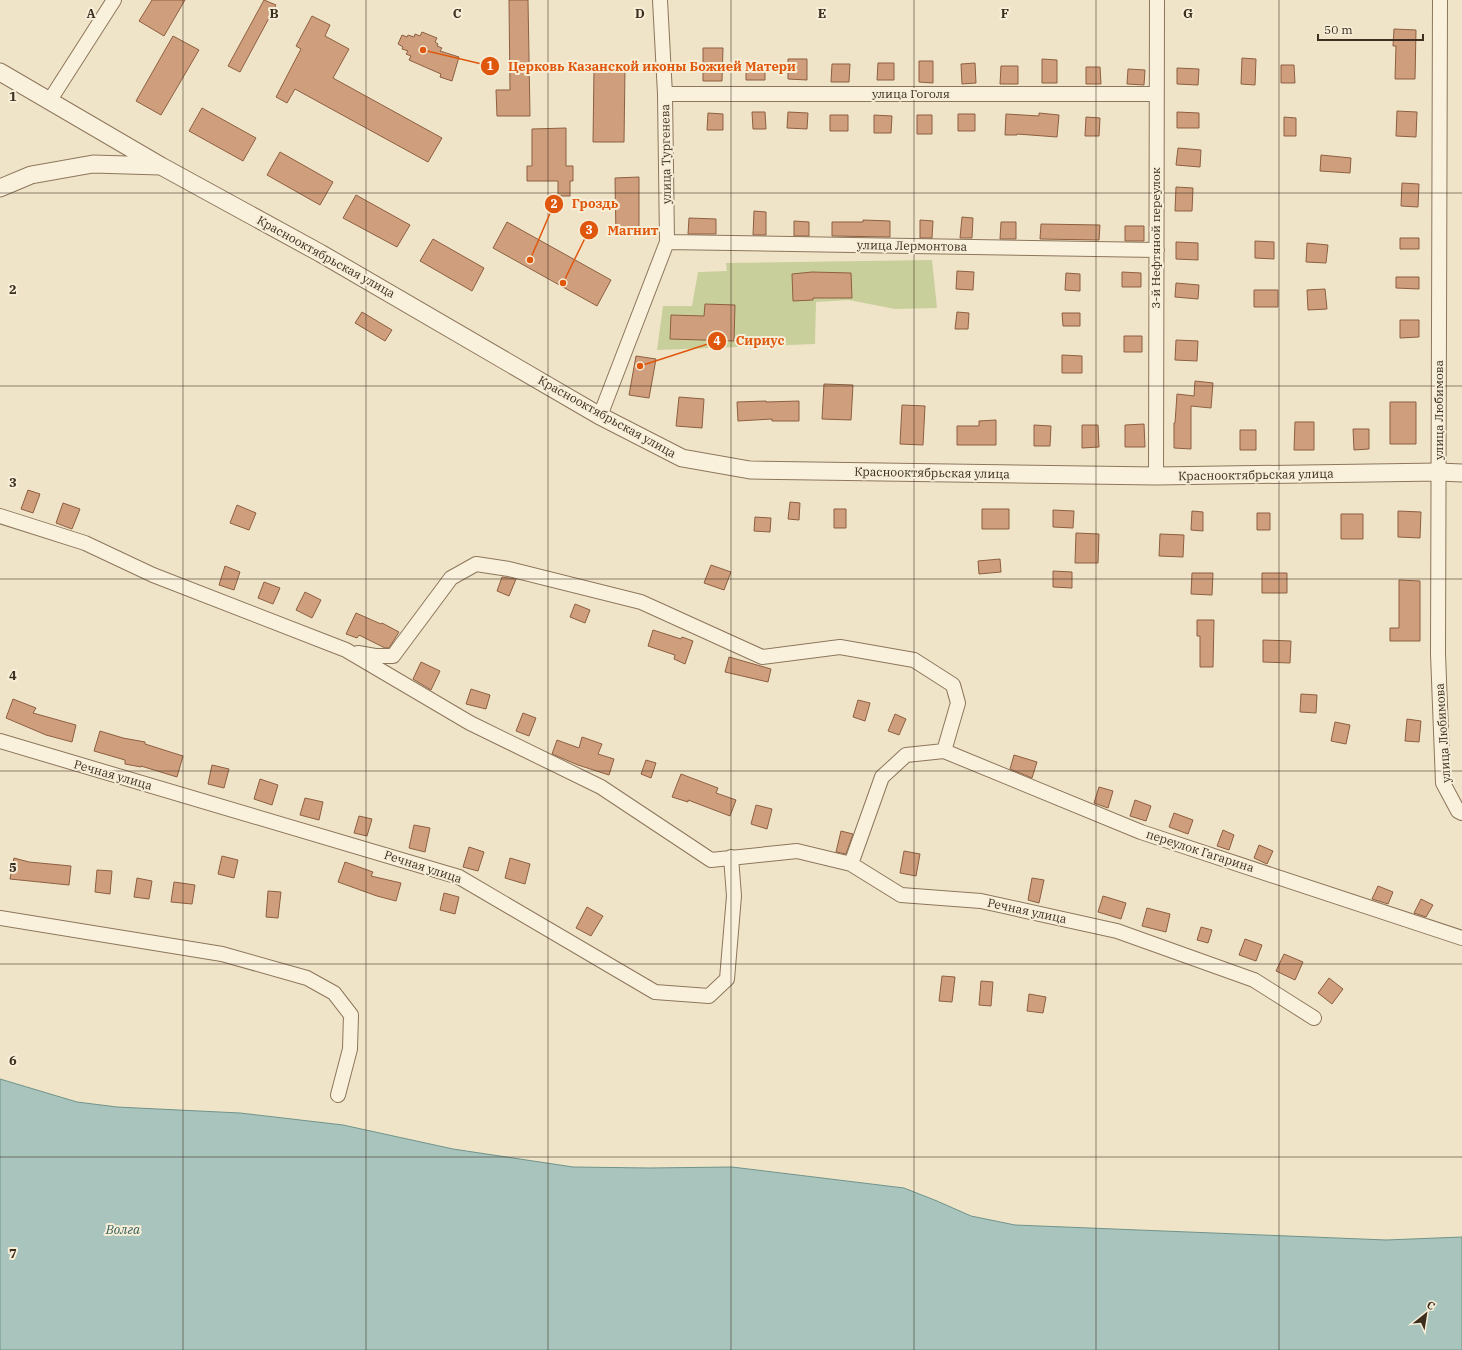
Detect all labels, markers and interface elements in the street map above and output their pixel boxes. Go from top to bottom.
text: A [86,5,96,22]
text: B [269,5,279,22]
text: C [453,5,462,22]
text: D [635,5,645,22]
text: E [818,5,826,22]
text: F [1001,5,1009,22]
text: G [1183,5,1193,22]
scale bar [1318,16,1423,42]
text: 50 m [1324,22,1353,37]
callout: Церковь Казанской иконы Божией Матери [480,53,804,78]
text: 1 [486,58,494,73]
text: Церковь Казанской иконы Божией Матери [508,58,796,75]
street label: улица Гоголя [872,86,950,101]
text: 1 [9,88,17,105]
street label: улица Тургенева [657,103,674,204]
street label: 3-й Нефтяной переулок [1148,167,1163,309]
callout: Гроздь [544,191,627,216]
text: Гроздь [572,195,619,212]
text: 2 [550,196,558,211]
street label: Краснооктябрьская улица [255,212,398,301]
callout: Магнит [579,218,666,243]
text: 3 [585,222,593,237]
text: Магнит [607,222,659,239]
street label: улица Лермонтова [857,237,968,254]
text: 2 [9,281,17,298]
callout: Сириус [707,328,792,353]
text: Сириус [736,332,784,349]
text: 4 [713,333,721,348]
street label: улица Любимова [1431,360,1446,460]
street label: Краснооктябрьская улица [536,372,679,461]
street label: Краснооктябрьская улица [854,464,1010,481]
street label: Краснооктябрьская улица [1178,466,1334,483]
text: 3 [9,474,17,491]
text: 4 [9,667,17,684]
street label: улица Любимова [1432,682,1453,783]
street label: Речная улица [72,756,154,793]
street label: переулок Гагарина [1144,826,1257,875]
street label: Речная улица [382,847,464,886]
text: 5 [9,859,17,876]
street label: Речная улица [986,895,1069,926]
text: 6 [9,1052,17,1069]
water label: Волга [105,1221,140,1238]
text: 7 [9,1245,17,1262]
north arrow [1406,1294,1446,1334]
text: С [1424,1297,1438,1313]

